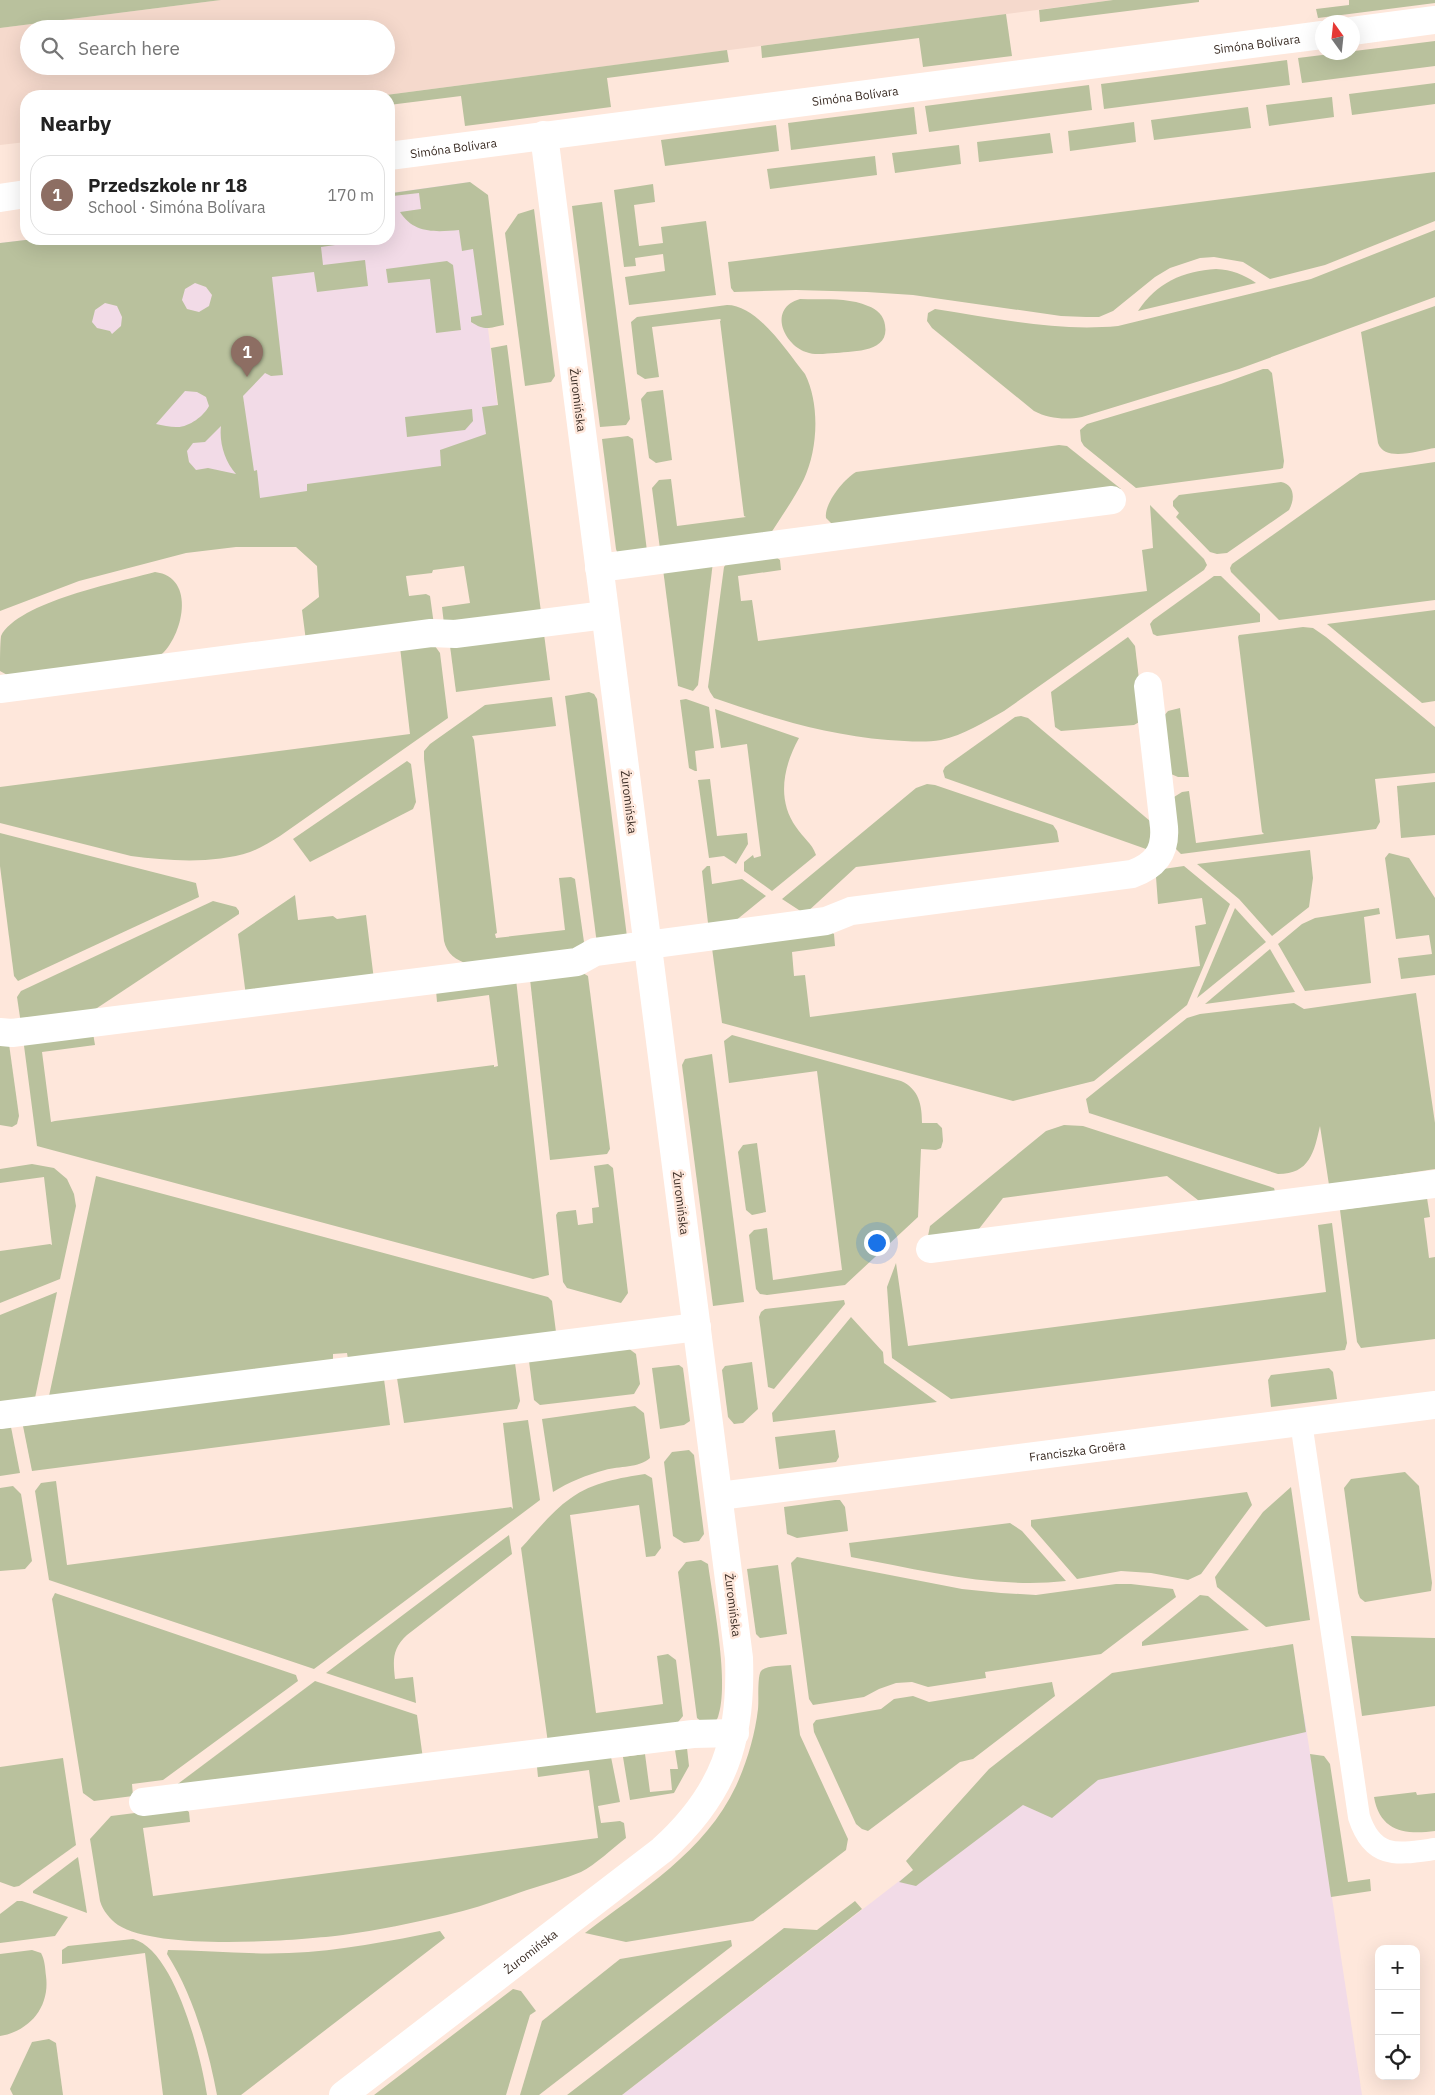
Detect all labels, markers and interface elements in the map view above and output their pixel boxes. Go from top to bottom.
north arrow [1315,15,1360,60]
search box [20,20,395,75]
street label: Simóna Bolívara [1213,30,1301,57]
icon: search [38,34,66,62]
text: Search here [78,36,180,60]
street label: Simóna Bolívara [811,82,900,109]
text: Nearby [40,109,111,137]
street label: Simóna Bolívara [409,135,498,161]
text: Przedszkole nr 18 [88,173,247,197]
text: 1 [52,185,62,205]
text: 170 m [327,185,374,205]
text: School · Simóna Bolívara [88,197,266,217]
pin: 1 [231,336,263,377]
street label: Żuromińska [567,368,589,433]
street label: Żuromińska [618,770,640,835]
street label: Żuromińska [670,1171,692,1236]
your location [864,1230,890,1256]
street label: Franciszka Groëra [1028,1437,1127,1464]
street label: Żuromińska [722,1573,744,1638]
street label: Żuromińska [500,1926,560,1977]
map controls [1375,1945,1420,2080]
button: + [1375,1945,1420,1990]
button: − [1375,1990,1420,2035]
button: locate [1375,2035,1420,2080]

